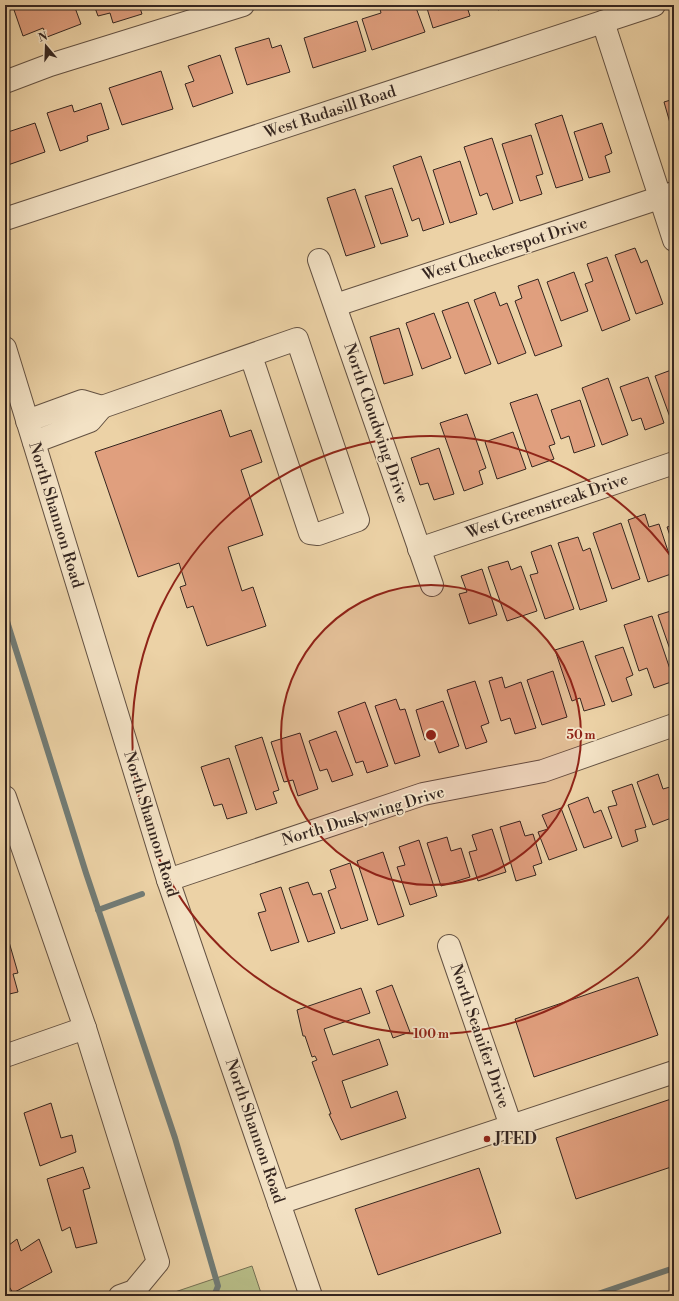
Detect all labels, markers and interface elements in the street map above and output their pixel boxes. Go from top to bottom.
north arrow [26,26,66,66]
text: N [37,29,50,46]
street label: West Rudasill Road [261,81,398,143]
street label: West Checkerspot Drive [419,213,590,285]
street label: North Cloudwing Drive [339,340,413,506]
street label: North Shannon Road [24,440,88,590]
street label: West Greenstreak Drive [462,469,631,543]
centre of rings [424,728,438,742]
text: 50 m [566,728,596,743]
street label: North Shannon Road [119,749,183,899]
street label: North Duskywing Drive [279,782,447,850]
street label: North Seanifer Drive [446,961,514,1111]
text: 100 m [413,1027,449,1042]
street label: North Shannon Road [221,1056,289,1206]
place label: JTED [493,1129,537,1149]
marker: JTED [482,1134,492,1144]

